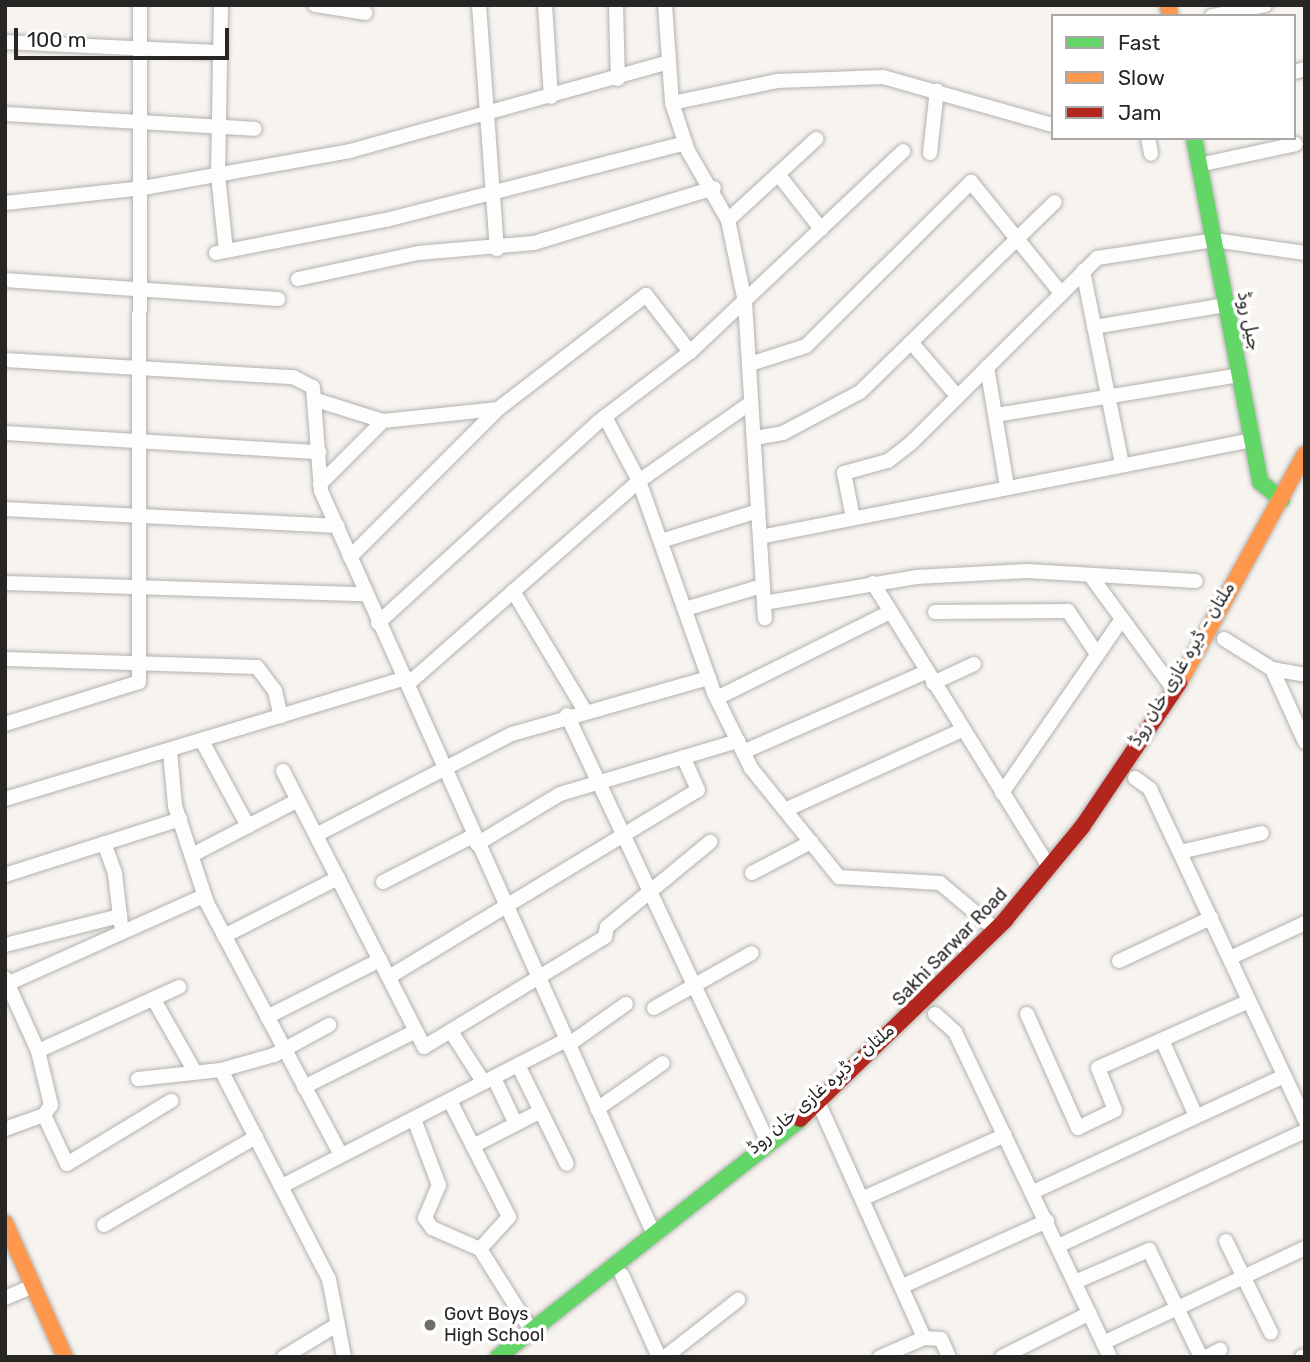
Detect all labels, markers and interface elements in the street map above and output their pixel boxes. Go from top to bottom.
scale bar [18,14,233,58]
legend [1051,14,1296,140]
text: 100 m [27,27,86,52]
text: Fast [1118,30,1160,55]
text: Slow [1118,65,1165,90]
text: Jam [1118,100,1162,125]
street label: جیل روڈ [1233,290,1265,352]
street label: ملتان - ڈیرہ غازی خان روڈ [1125,578,1239,750]
street label: Sakhi Sarwar Road [888,883,1012,1011]
street label: ملتان - ڈیرہ غازی خان روڈ [743,1019,899,1159]
place label: Govt Boys High School [444,1304,544,1346]
marker: Govt Boys High School [422,1317,438,1333]

